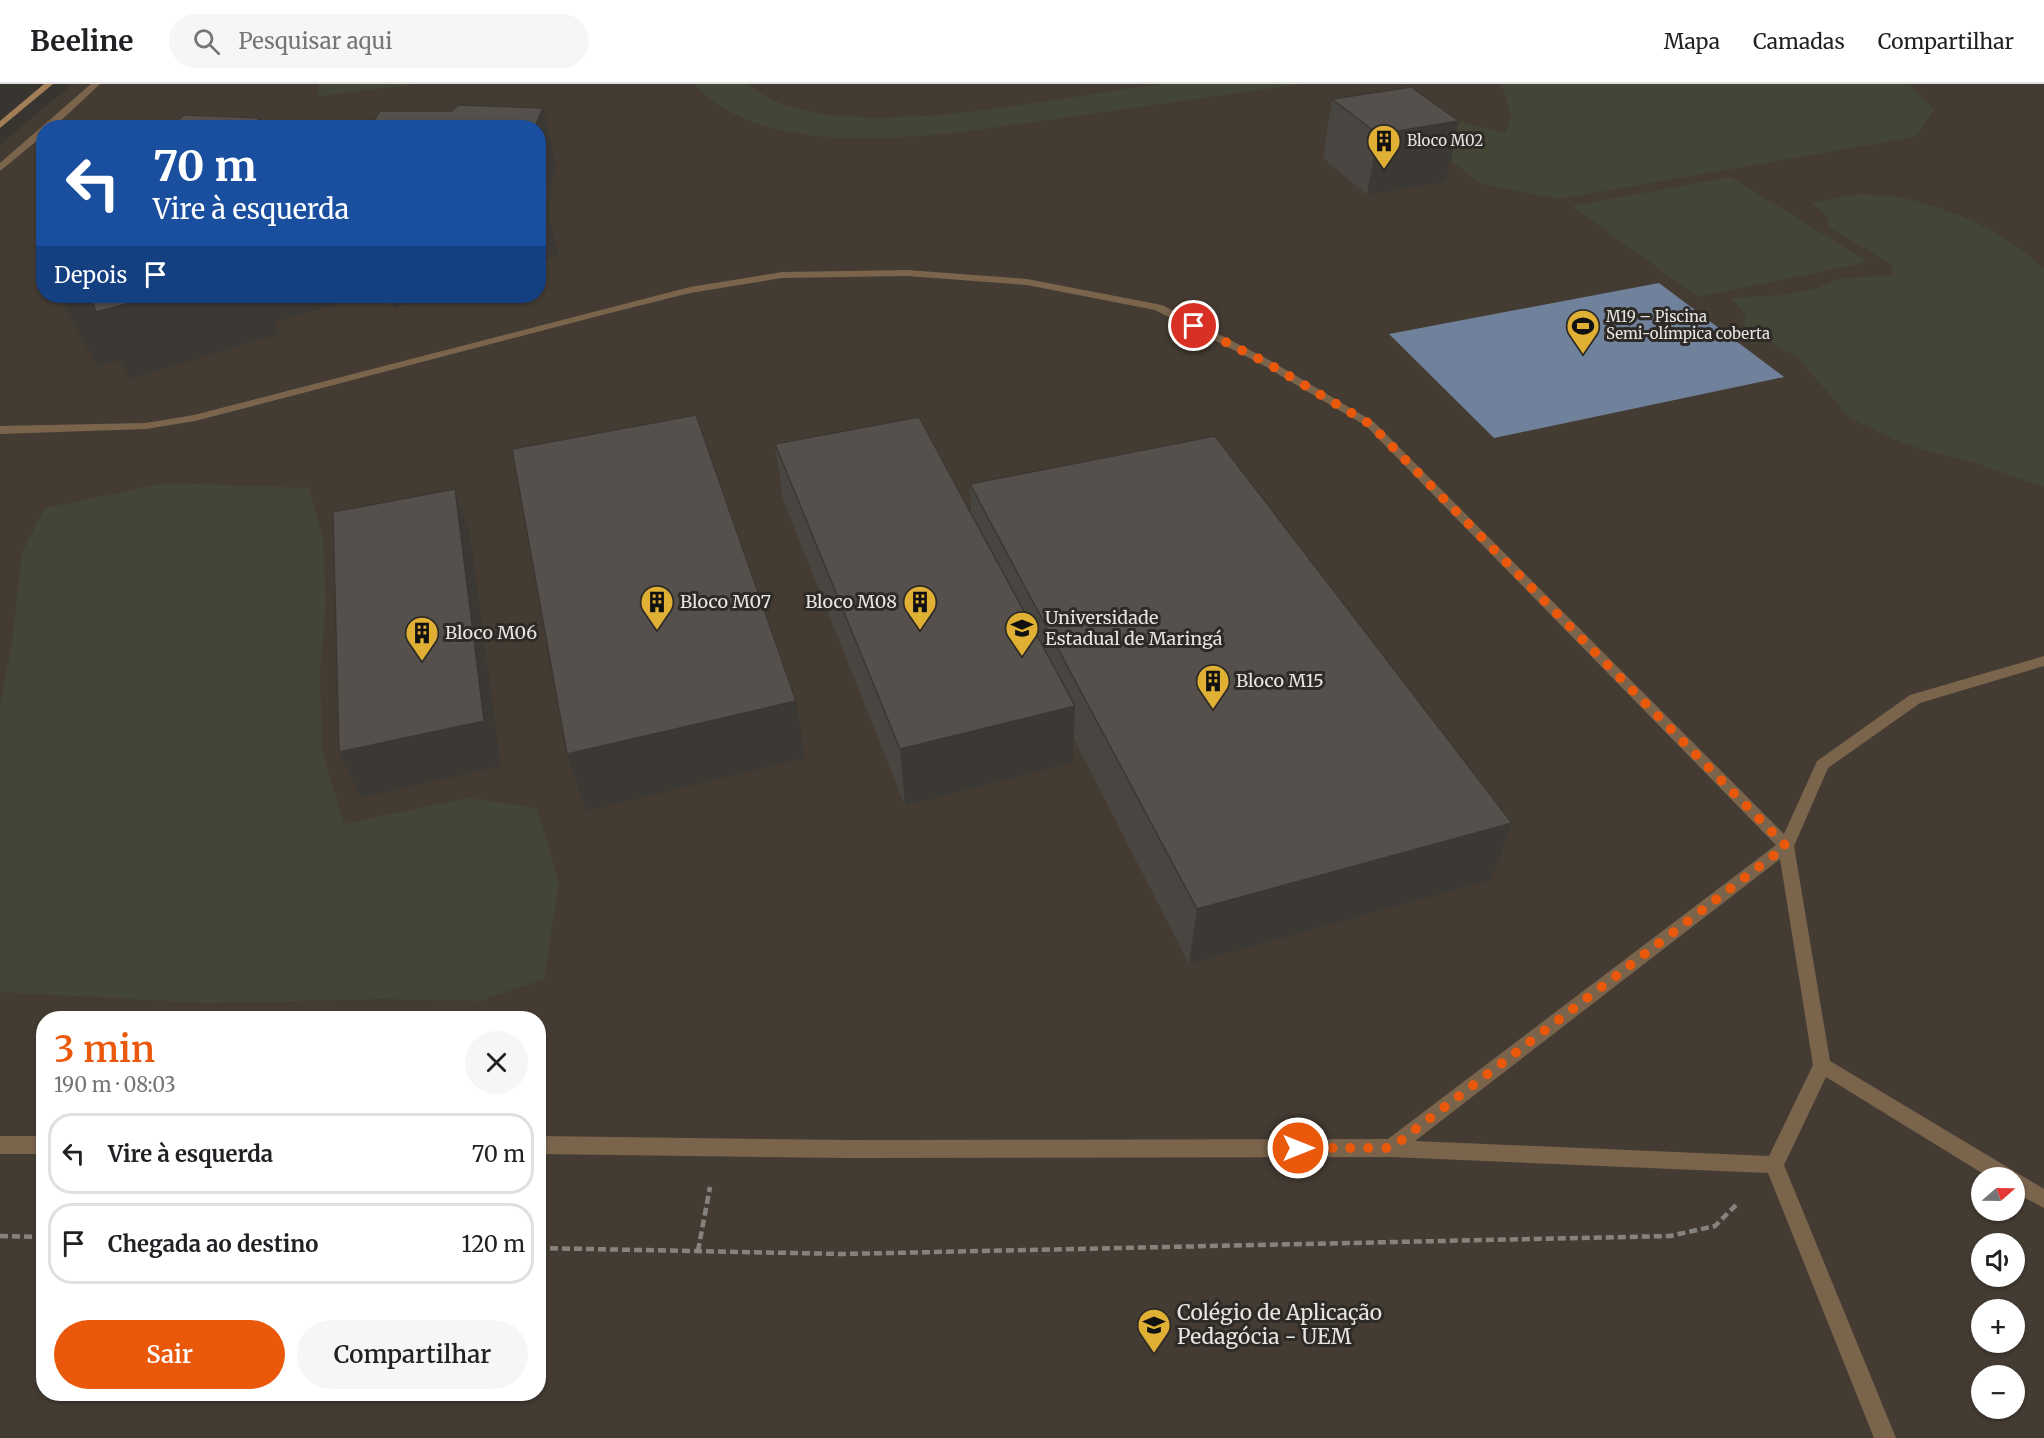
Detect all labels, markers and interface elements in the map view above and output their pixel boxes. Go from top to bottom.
search box [169,14,589,68]
text: Beeline [30,23,133,59]
icon: search [190,25,223,58]
text: Pesquisar aqui [238,27,392,55]
text: Mapa [1664,28,1720,55]
text: Camadas [1753,28,1845,55]
text: Compartilhar [1878,28,2014,55]
building icon: Bloco M02 [1366,123,1402,170]
place label: Bloco M02 [1407,131,1483,150]
text: 70 m [153,140,257,192]
icon: left [54,144,132,222]
text: Vire à esquerda [153,192,349,226]
icon: arrive [139,258,172,291]
text: Depois [54,261,127,289]
pin [1168,300,1219,351]
place label: M19 – Piscina Semi-olímpica coberta [1606,307,1770,343]
sports icon: M19 – Piscina Semi-olímpica coberta [1565,308,1601,355]
icon: arrive [1177,309,1210,342]
building icon: Bloco M07 [639,584,675,631]
building icon: Bloco M08 [902,584,938,631]
place label: Bloco M07 [680,590,771,613]
place label: Bloco M08 [805,590,897,613]
place label: Universidade Estadual de Maringá [1045,606,1223,650]
school or university icon: Universidade Estadual de Maringá [1004,610,1040,657]
building icon: Bloco M06 [404,615,440,662]
place label: Bloco M06 [445,621,537,644]
building icon: Bloco M15 [1195,663,1231,710]
place label: Bloco M15 [1236,669,1324,692]
text: 3 min [54,1027,155,1072]
button: close [465,1031,528,1094]
text: 190 m · 08:03 [54,1072,176,1097]
position arrow [1266,1116,1330,1180]
icon: left [57,1137,90,1170]
text: Vire à esquerda [108,1140,273,1168]
text: 70 m [472,1140,525,1168]
north arrow [1971,1167,2025,1221]
map controls [1971,1167,2025,1419]
icon: arrive [57,1227,90,1260]
text: Chegada ao destino [108,1230,318,1258]
text: 120 m [461,1230,525,1258]
button: sound [1971,1233,2025,1287]
place label: Colégio de Aplicação Pedagócia - UEM [1177,1299,1382,1350]
button: + [1971,1299,2025,1353]
school or university icon: Colégio de Aplicação Pedagócia - UEM [1136,1307,1172,1354]
button: Sair [54,1320,285,1389]
button: Compartilhar [297,1320,528,1389]
button: − [1971,1365,2025,1419]

